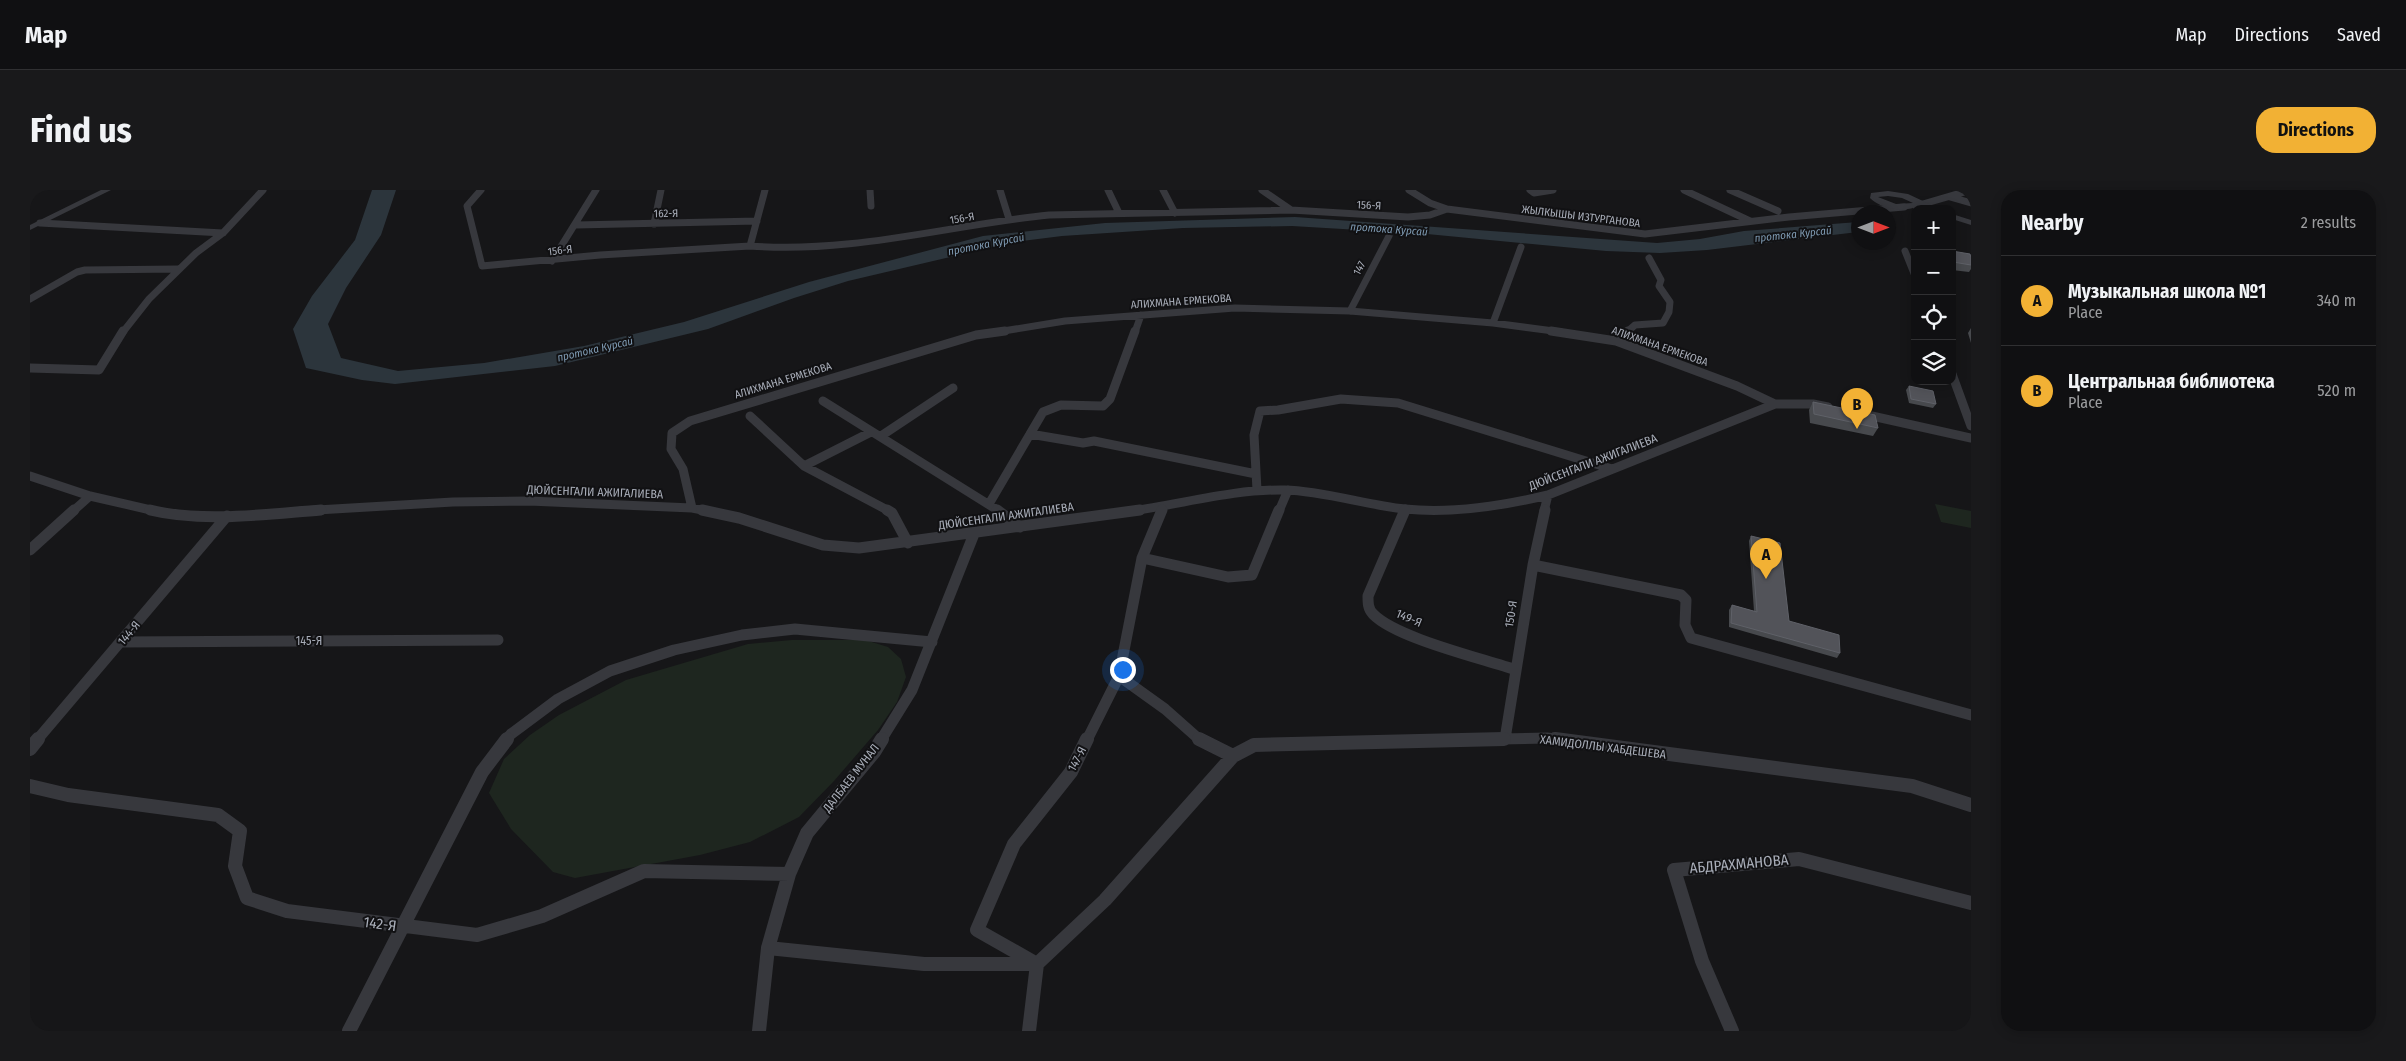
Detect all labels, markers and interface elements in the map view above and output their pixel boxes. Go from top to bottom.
text: Map [25,21,67,49]
text: Map [2175,24,2207,46]
text: Directions [2235,24,2309,46]
text: Saved [2337,24,2381,46]
button: Directions [2256,107,2376,153]
text: Find us [30,109,132,151]
street label: 156-Я [1356,198,1382,213]
street label: ЖЫЛКЫШЫ ИЗТУРГАНОВА [1521,203,1641,230]
north arrow [1851,205,1896,250]
map controls [1911,205,1956,385]
button: + [1911,205,1956,250]
street label: 162-Я [654,207,678,220]
street label: 156-Я [949,210,975,227]
text: Nearby [2021,210,2083,236]
text: 2 results [2301,213,2356,232]
water label: протока Курсай [1350,220,1428,239]
water label: протока Курсай [1754,224,1833,245]
water label: протока Курсай [947,231,1026,258]
street label: 156-Я [547,243,573,258]
button: − [1911,250,1956,295]
street label: 147 [1350,259,1369,277]
text: Музыкальная школа №1 [2068,280,2266,303]
street label: АЛИХМАНА ЕРМЕКОВА [1130,291,1232,312]
text: A [2033,291,2041,310]
text: 340 m [2317,291,2356,310]
button: locate [1911,295,1956,340]
text: Place [2068,303,2103,322]
street label: АЛИХМАНА ЕРМЕКОВА [1610,324,1710,369]
water label: протока Курсай [556,334,635,365]
button: layers [1911,340,1956,385]
street label: АЛИХМАНА ЕРМЕКОВА [733,359,833,401]
text: Центральная библиотека [2068,370,2275,393]
text: B [2033,381,2041,400]
text: 520 m [2317,381,2356,400]
pin: B [1841,388,1873,429]
text: Place [2068,393,2103,412]
street label: ДЮЙСЕНГАЛИ АЖИГАЛИЕВА [1526,430,1660,493]
street label: ДЮЙСЕНГАЛИ АЖИГАЛИЕВА [526,482,664,501]
street label: ДЮЙСЕНГАЛИ АЖИГАЛИЕВА [936,498,1075,533]
pin: A [1750,538,1782,579]
street label: 150-Я [1502,599,1520,629]
street label: 149-Я [1394,606,1424,630]
street label: 144-Я [115,618,143,648]
street label: 145-Я [296,634,322,648]
your location [1110,657,1136,683]
street label: ХАМИДОЛЛЫ ХАБДЕШЕВА [1539,732,1667,762]
street label: ДАЛБАЕВ МУНАЛ [819,741,882,816]
street label: 147-Я [1065,744,1089,774]
street label: АБДРАХМАНОВА [1689,851,1789,877]
street label: 142-Я [362,913,398,935]

